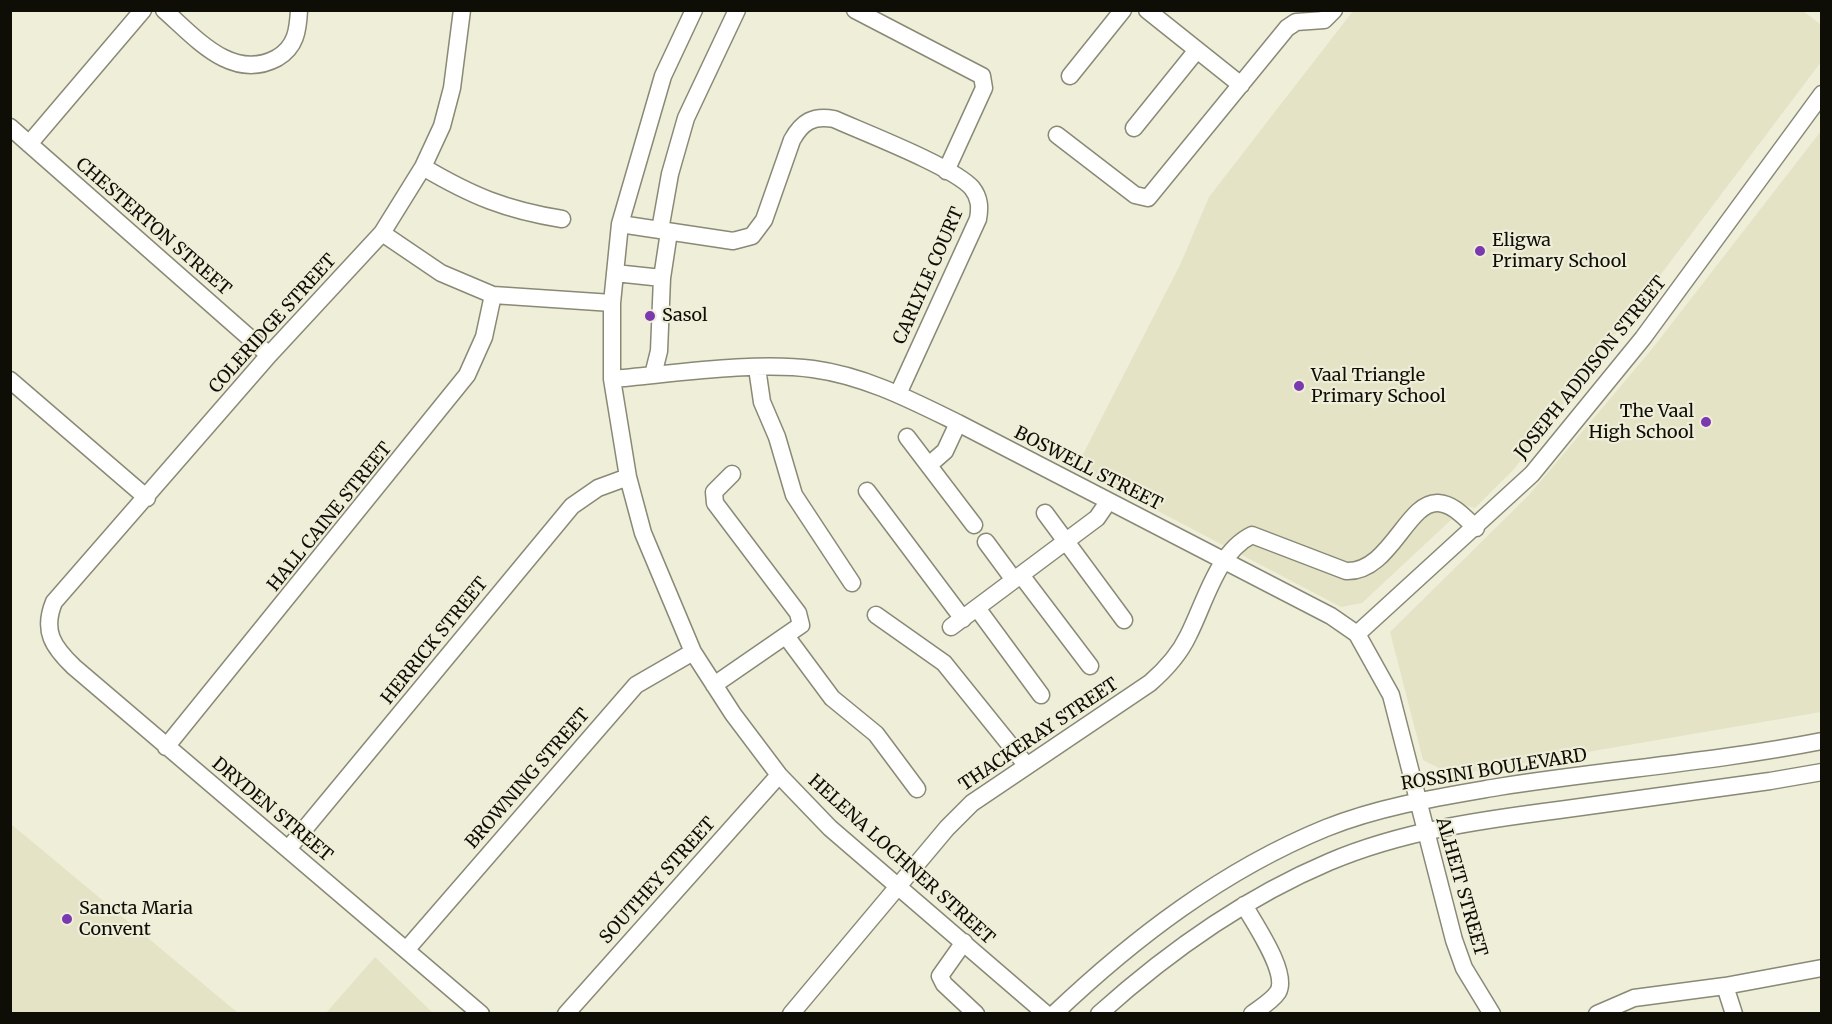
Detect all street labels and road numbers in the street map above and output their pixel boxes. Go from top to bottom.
street label: CHESTERTON STREET [71,154,235,300]
street label: CARLYLE COURT [889,204,969,348]
street label: COLERIDGE STREET [205,250,341,398]
street label: JOSEPH ADDISON STREET [1511,272,1671,464]
street label: BOSWELL STREET [1010,422,1166,516]
street label: HALL CAINE STREET [263,438,397,596]
street label: HERRICK STREET [377,573,493,709]
street label: THACKERAY STREET [955,674,1123,796]
street label: BROWNING STREET [461,705,595,853]
street label: ROSSINI BOULEVARD [1399,745,1589,795]
street label: DRYDEN STREET [207,753,337,867]
street label: HELENA LOCHNER STREET [803,771,999,949]
street label: SOUTHEY STREET [596,813,720,949]
street label: ALHEIT STREET [1431,815,1491,959]

